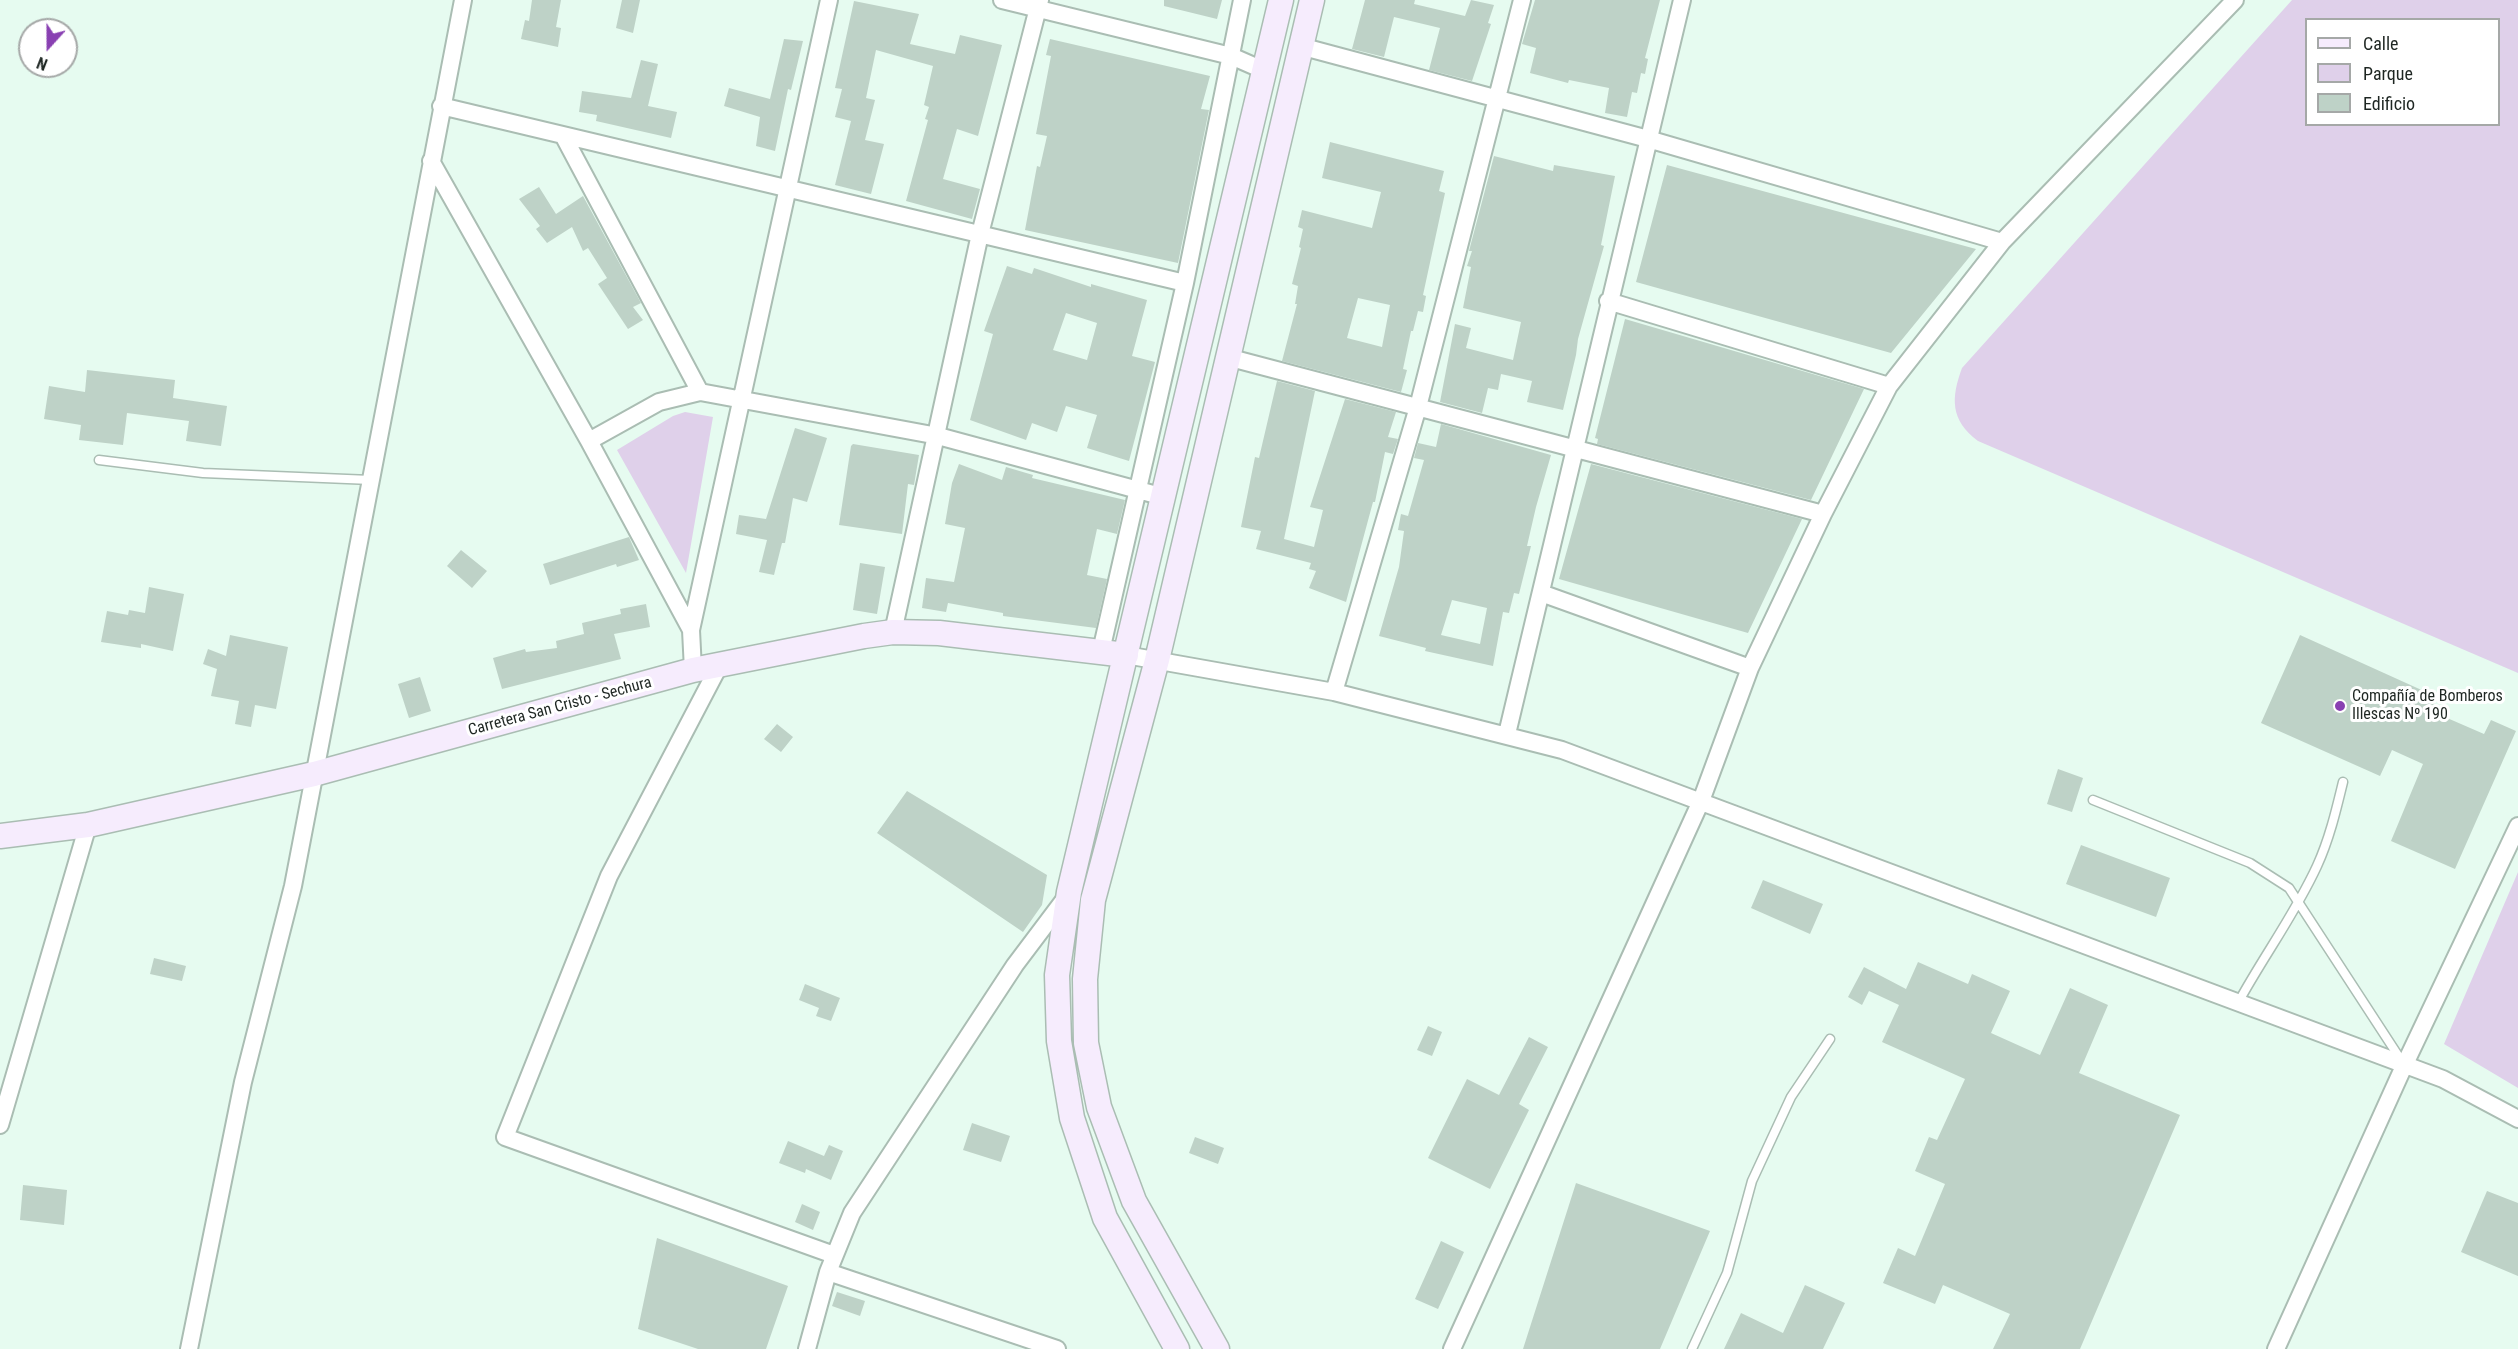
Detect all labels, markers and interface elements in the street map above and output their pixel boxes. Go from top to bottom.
north arrow [18,18,78,78]
legend [2305,18,2500,126]
text: Calle [2363,33,2399,54]
text: N [34,53,50,74]
text: Parque [2363,63,2413,84]
text: Edificio [2363,93,2415,114]
street label: Carretera San Cristo - Sechura [466,673,654,741]
place label: Compañía de Bomberos Illescas Nº 190 [2352,687,2503,725]
marker: Compañía de Bomberos Illescas Nº 190 [2333,699,2347,713]

